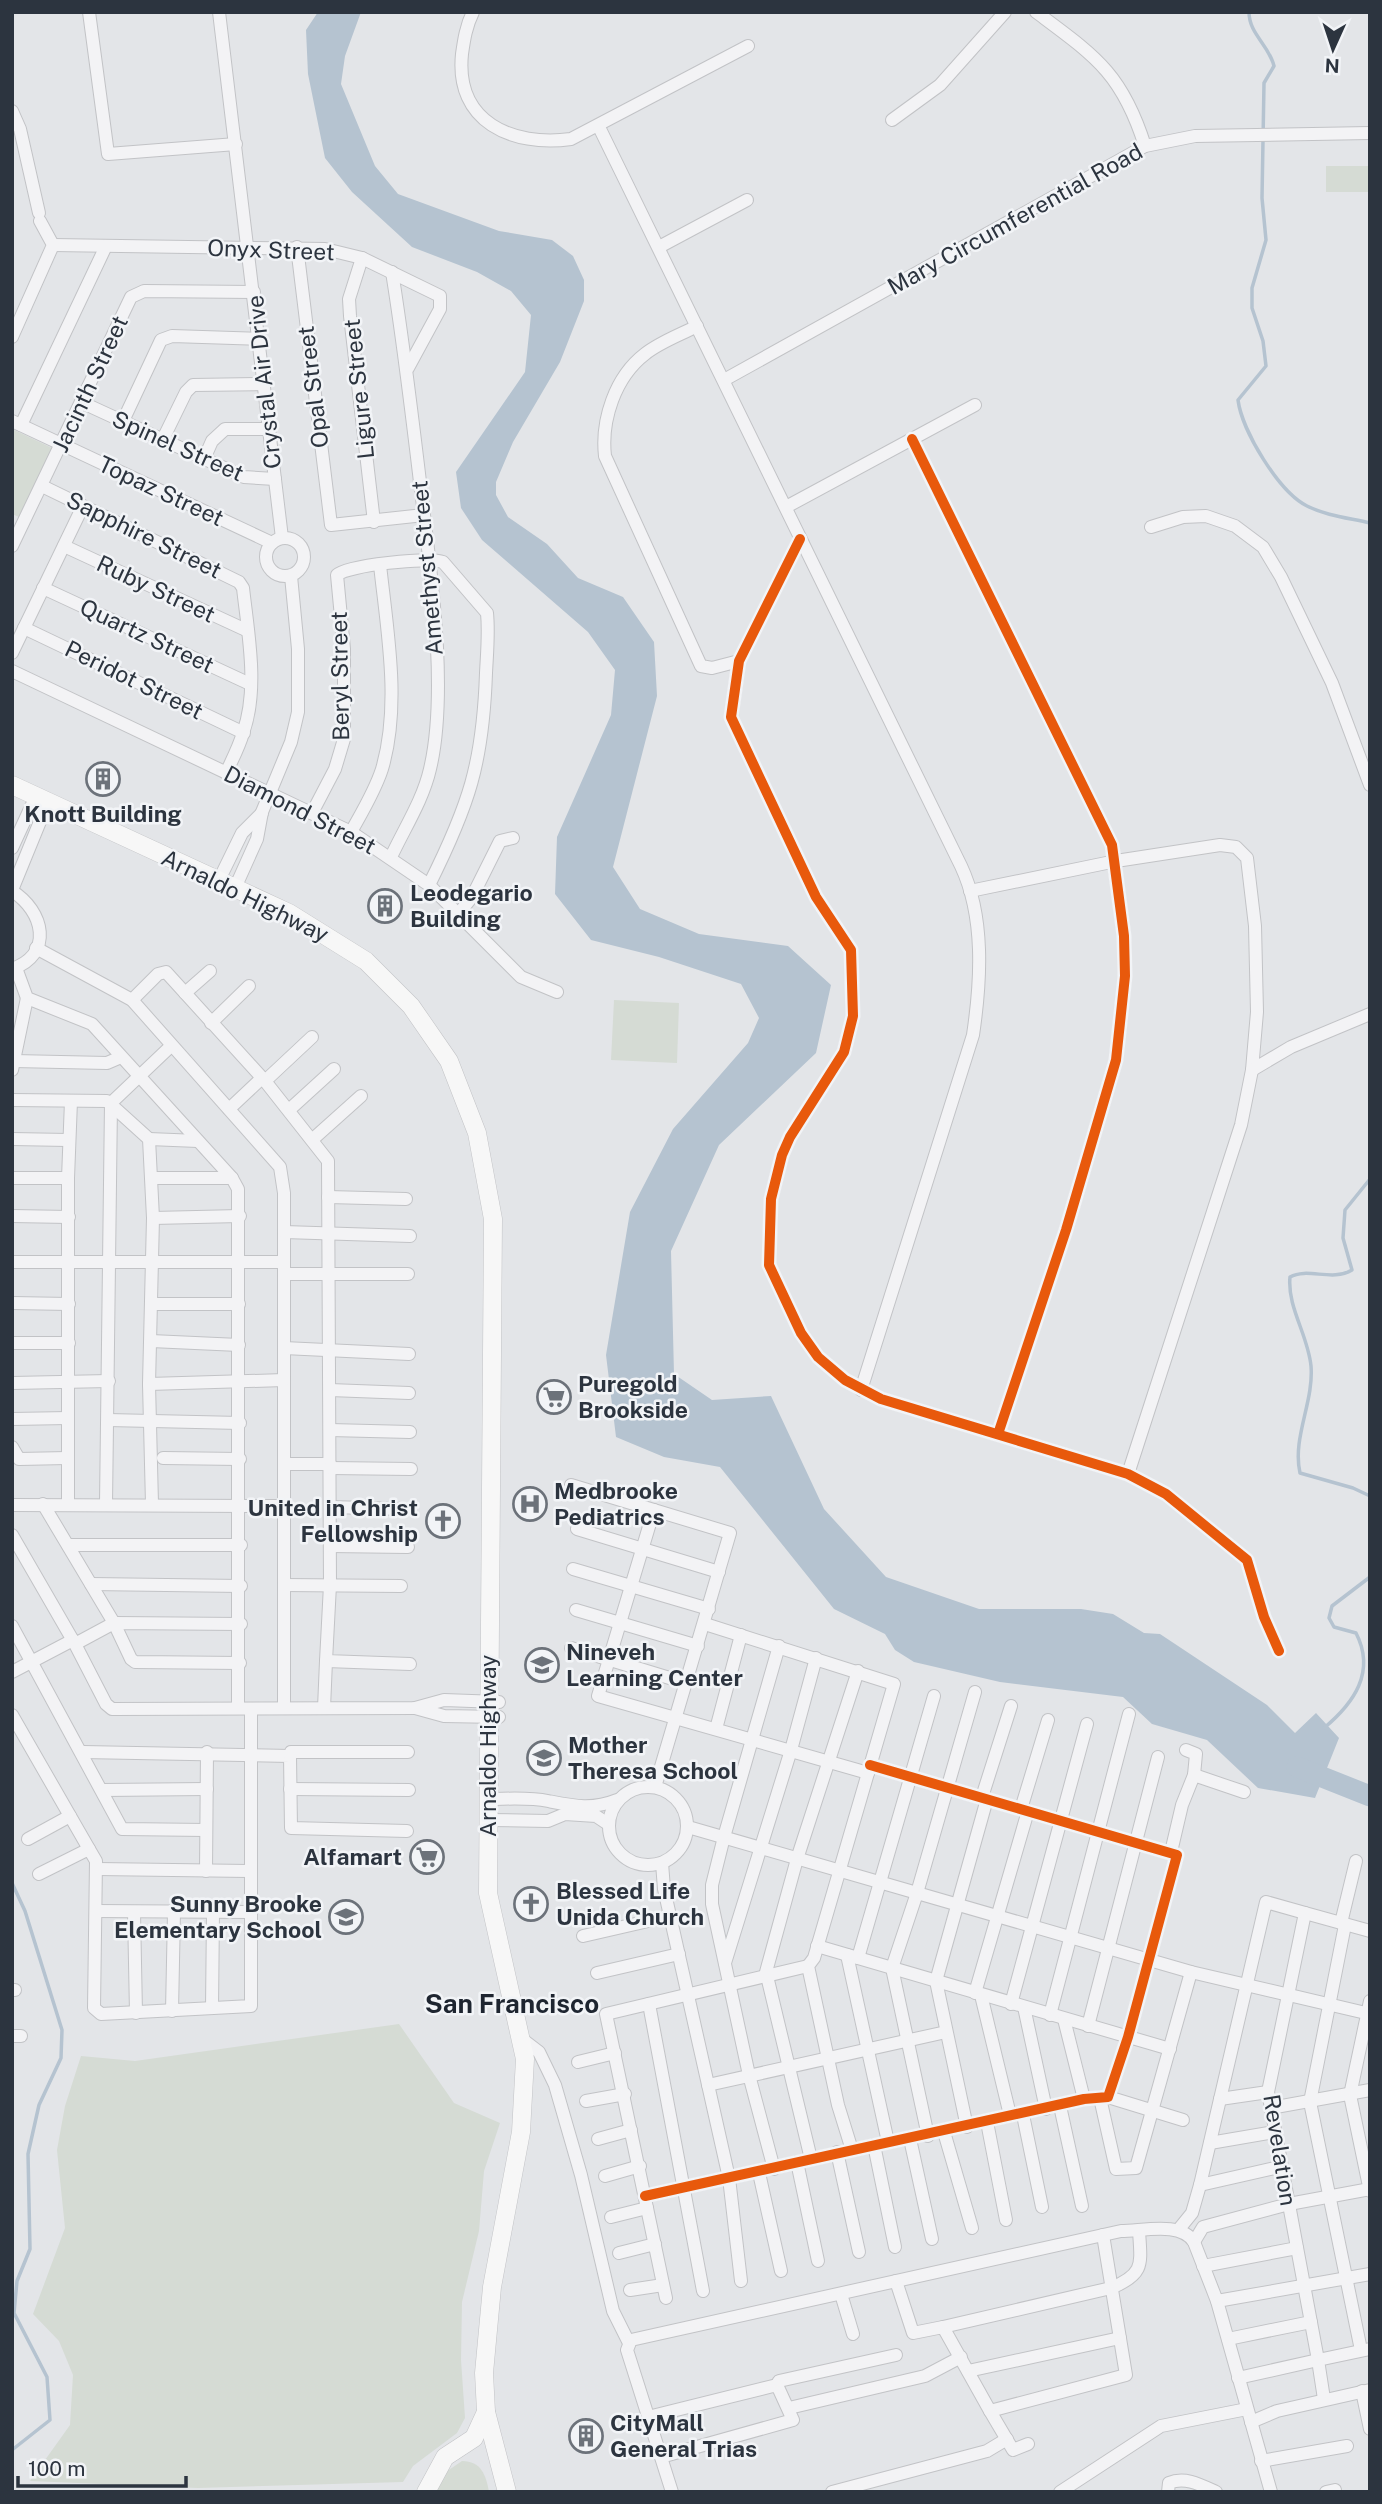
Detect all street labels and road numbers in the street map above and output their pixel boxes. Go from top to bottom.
street label: Mary Circumferential Road [883,137,1147,300]
street label: Onyx Street [207,234,335,265]
street label: Crystal Air Drive [241,294,286,470]
street label: Jacinth Street [46,311,133,456]
street label: Ligure Street [338,318,379,461]
street label: Opal Street [292,325,333,450]
street label: Spinel Street [108,405,248,487]
street label: Topaz Street [94,450,228,531]
street label: Amethyst Street [405,479,448,657]
street label: Sapphire Street [62,485,226,584]
street label: Ruby Street [93,549,220,628]
street label: Quartz Street [76,593,218,678]
street label: Beryl Street [325,611,354,741]
street label: Peridot Street [61,635,208,725]
street label: Diamond Street [220,760,381,859]
street label: Arnaldo Highway [157,843,333,948]
street label: Arnaldo Highway [474,1655,501,1837]
street label: Revelation [1258,2092,1303,2208]

